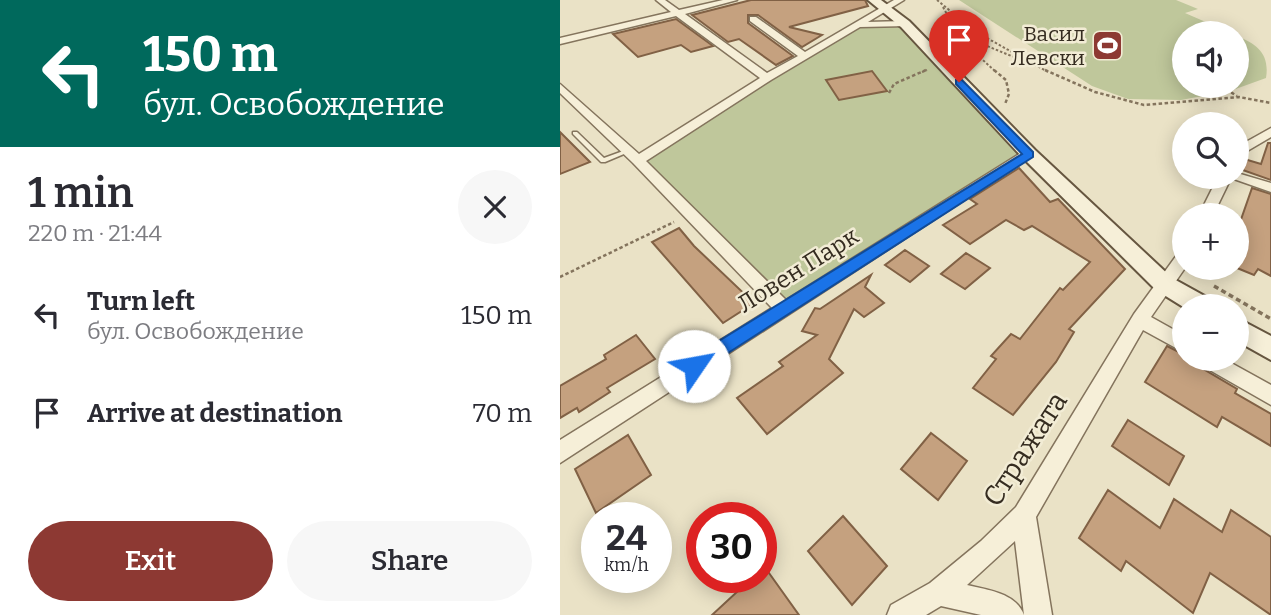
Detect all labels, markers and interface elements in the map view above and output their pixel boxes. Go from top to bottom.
pin [929,10,989,82]
icon: arrive [940,21,978,59]
place label: Васил Левски [1011,21,1085,71]
map controls [1172,21,1249,371]
button: sound [1172,21,1249,98]
text: 150 m [143,25,278,84]
icon: left [28,28,119,119]
sports icon: Васил Левски [1091,29,1125,63]
text: бул. Освобождение [143,85,445,123]
button: search [1172,112,1249,189]
text: 1 min [28,168,134,218]
button: close [458,170,532,244]
button: + [1172,203,1249,280]
text: 220 m · 21:44 [28,219,162,247]
street label: Ловен Парк [732,222,864,318]
text: Turn left [87,286,195,317]
button: − [1172,294,1249,371]
icon: left [28,296,66,334]
text: 150 m [461,300,532,331]
text: бул. Освобождение [87,317,304,345]
position arrow [657,329,731,403]
street label: Стражата [976,386,1074,512]
icon: arrive [28,394,66,432]
text: Arrive at destination [87,398,342,429]
text: 70 m [473,398,532,429]
speed limit sign: 30 [686,502,777,593]
text: 24 [606,517,647,559]
button: Exit [28,521,273,601]
button: Share [287,521,532,601]
text: km/h [604,554,649,576]

